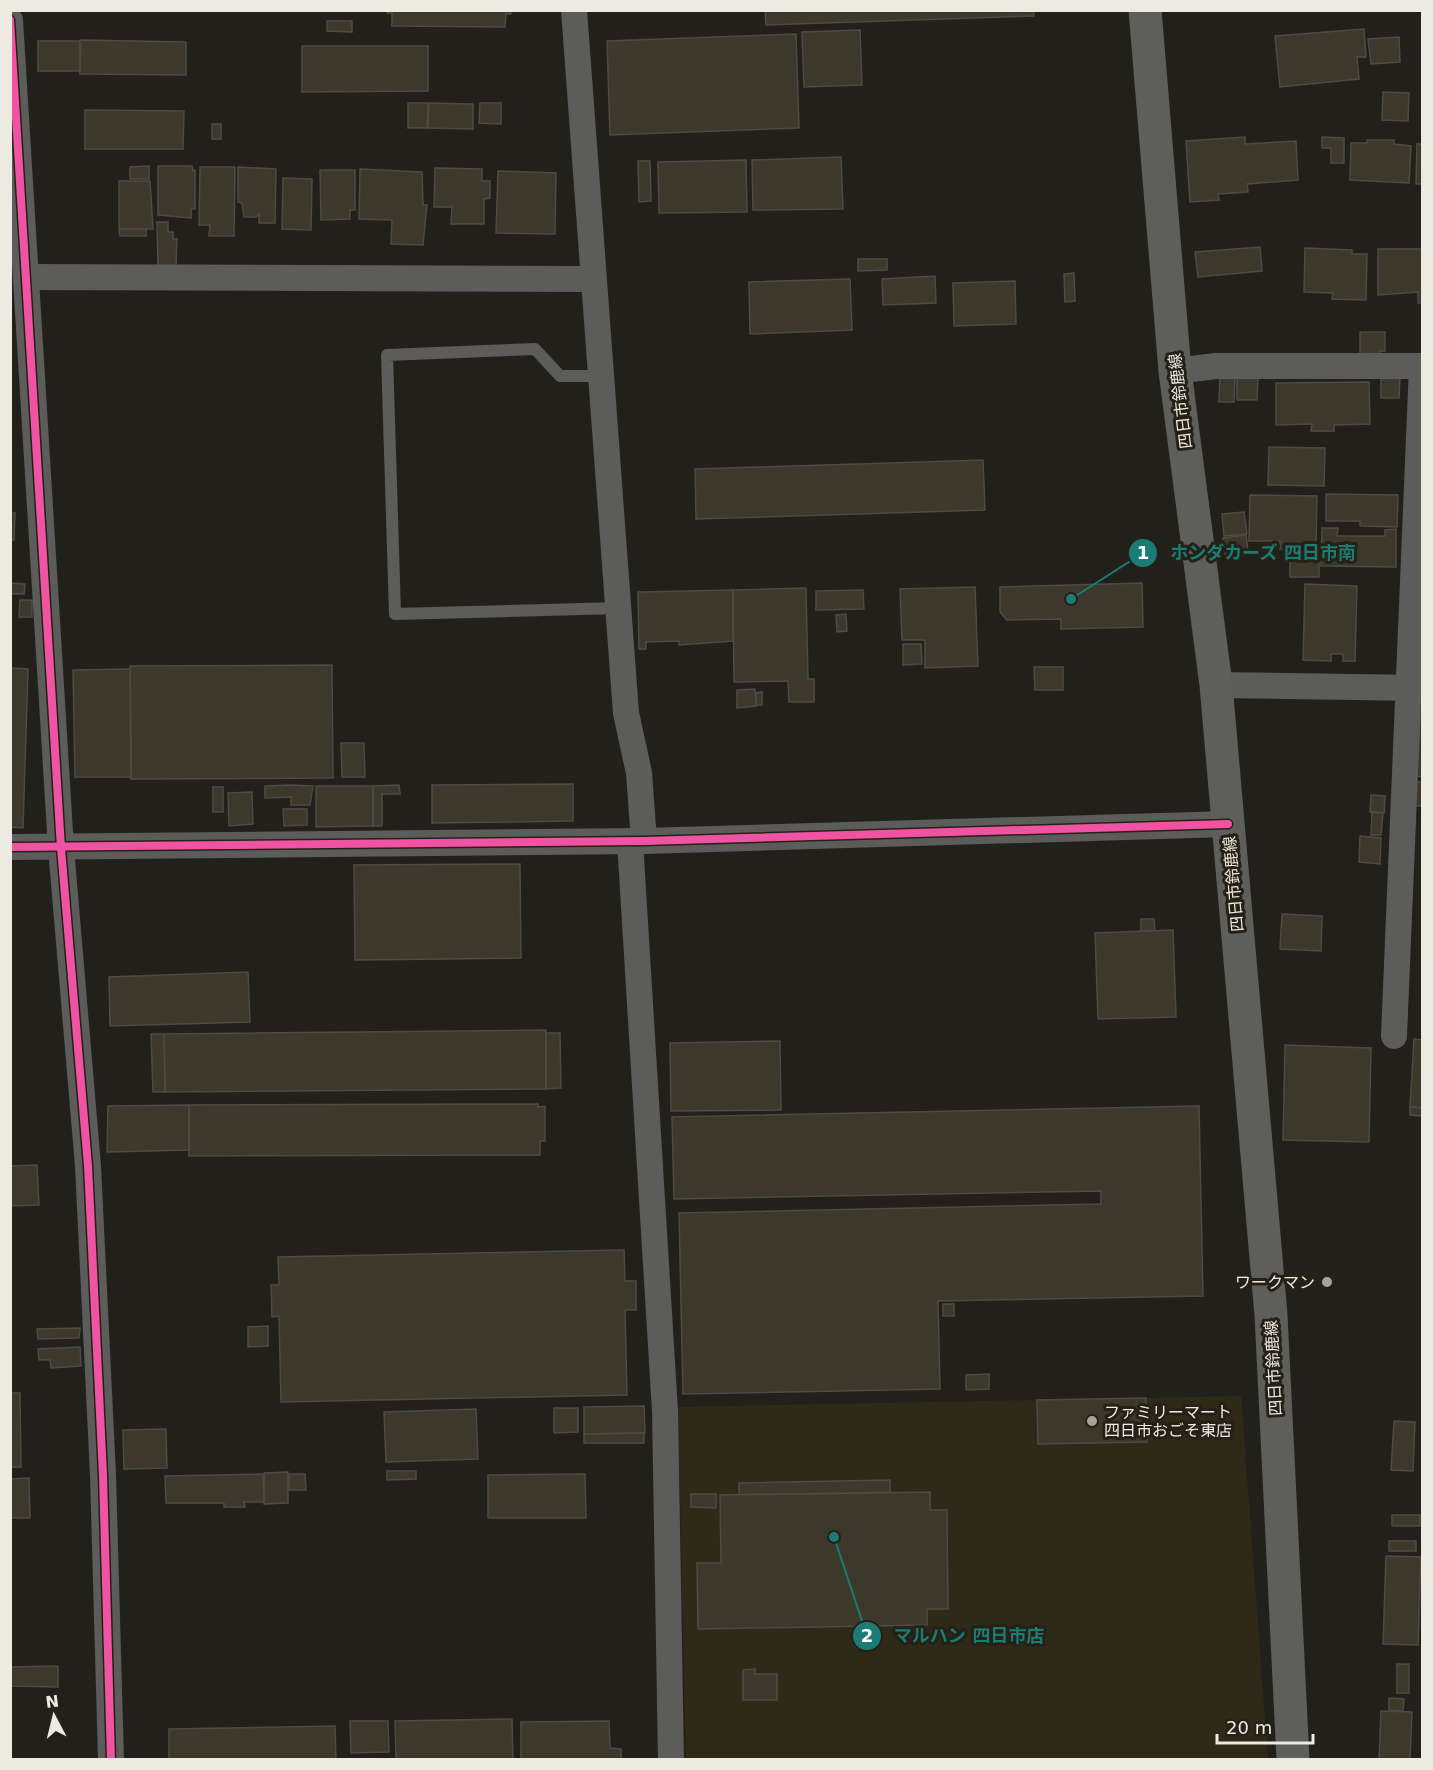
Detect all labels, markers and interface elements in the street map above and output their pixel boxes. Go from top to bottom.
street label: 四日市鈴鹿線 [1165,352,1196,450]
callout: ホンダカーズ 四日市南 [1128,535,1368,571]
text: 1 [1137,542,1149,563]
text: ホンダカーズ 四日市南 [1170,542,1356,563]
street label: 四日市鈴鹿線 [1220,835,1247,933]
place label: ワークマン [1235,1273,1315,1292]
marker: ワークマン [1320,1275,1334,1289]
street label: 四日市鈴鹿線 [1261,1320,1285,1416]
place label: ファミリーマート 四日市おごそ東店 [1104,1403,1232,1440]
marker: ファミリーマート 四日市おごそ東店 [1085,1414,1099,1428]
callout: マルハン 四日市店 [852,1618,1056,1654]
text: 2 [861,1625,873,1646]
text: マルハン 四日市店 [894,1625,1044,1646]
north arrow [24,1686,84,1746]
text: N [44,1691,60,1712]
scale bar [1217,1707,1313,1745]
text: 20 m [1226,1717,1272,1738]

